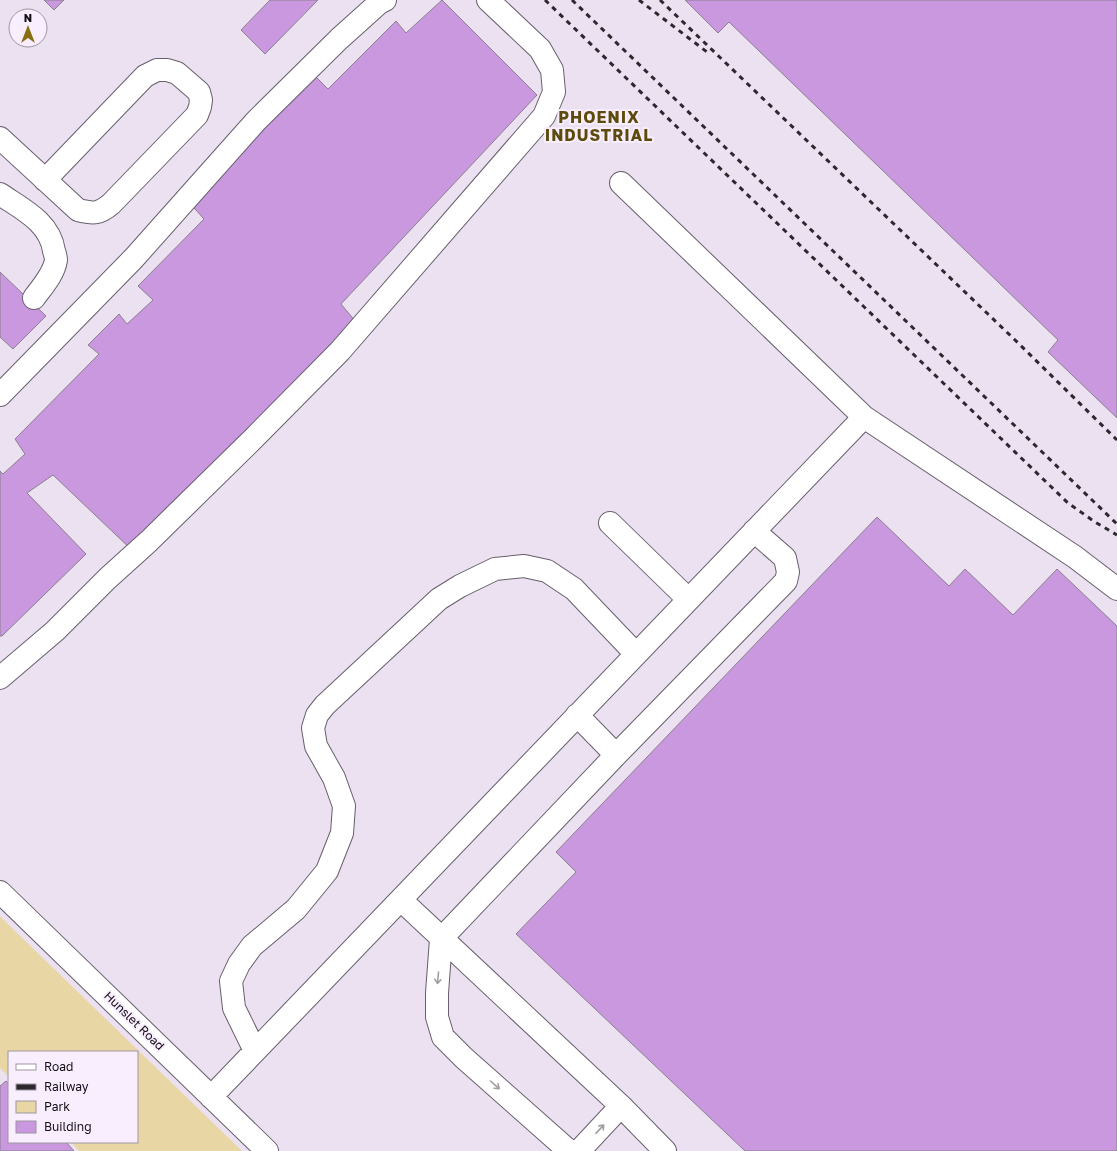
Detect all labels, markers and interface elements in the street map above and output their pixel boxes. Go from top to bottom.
north arrow [8,8,48,48]
text: N [24,11,32,24]
district label: PHOENIX INDUSTRIAL [545,107,653,145]
one-way arrow [435,971,442,984]
street label: Hunslet Road [101,988,168,1053]
legend [8,1051,138,1143]
text: Road [44,1059,73,1074]
text: Railway [44,1079,89,1094]
one-way arrow [490,1080,500,1090]
text: Park [44,1099,70,1114]
text: Building [44,1119,92,1134]
one-way arrow [595,1124,605,1134]

